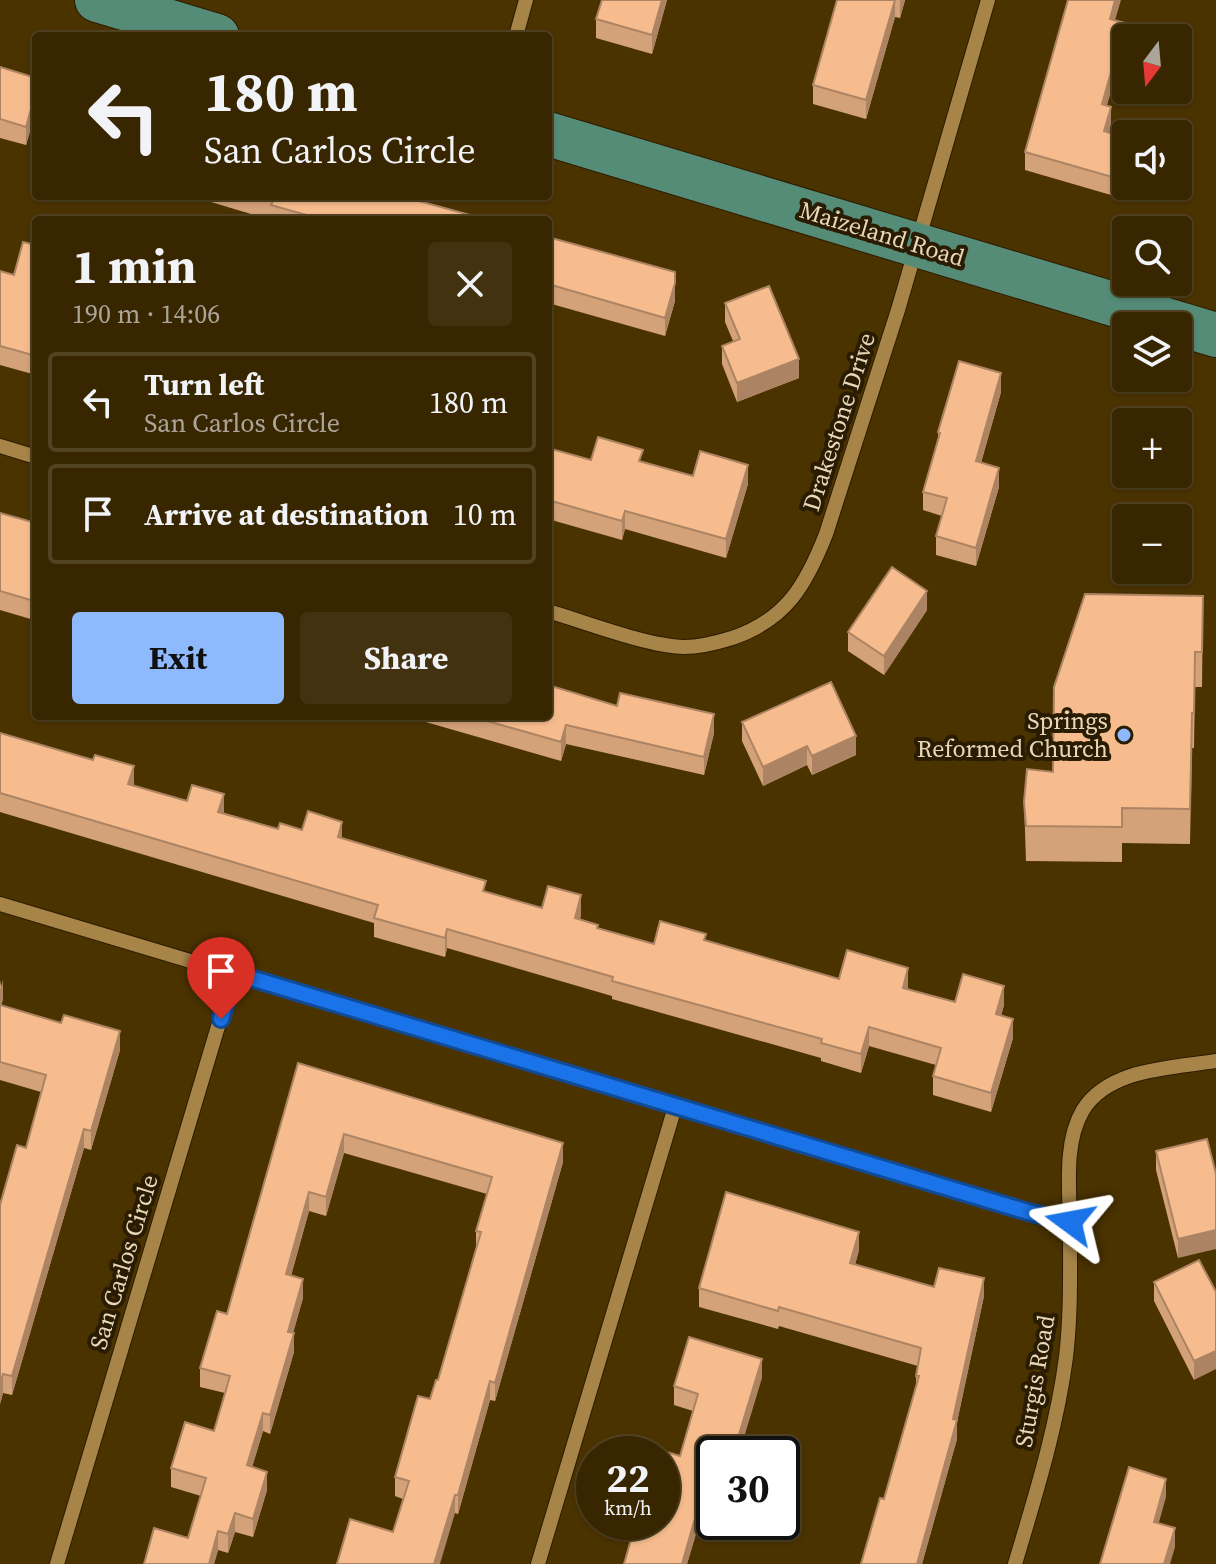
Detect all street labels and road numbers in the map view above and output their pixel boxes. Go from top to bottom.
street label: Maizeland Road [796,193,969,274]
street label: Drakestone Drive [794,328,883,515]
street label: San Carlos Circle [81,1170,166,1353]
street label: Sturgis Road [1007,1312,1062,1450]

